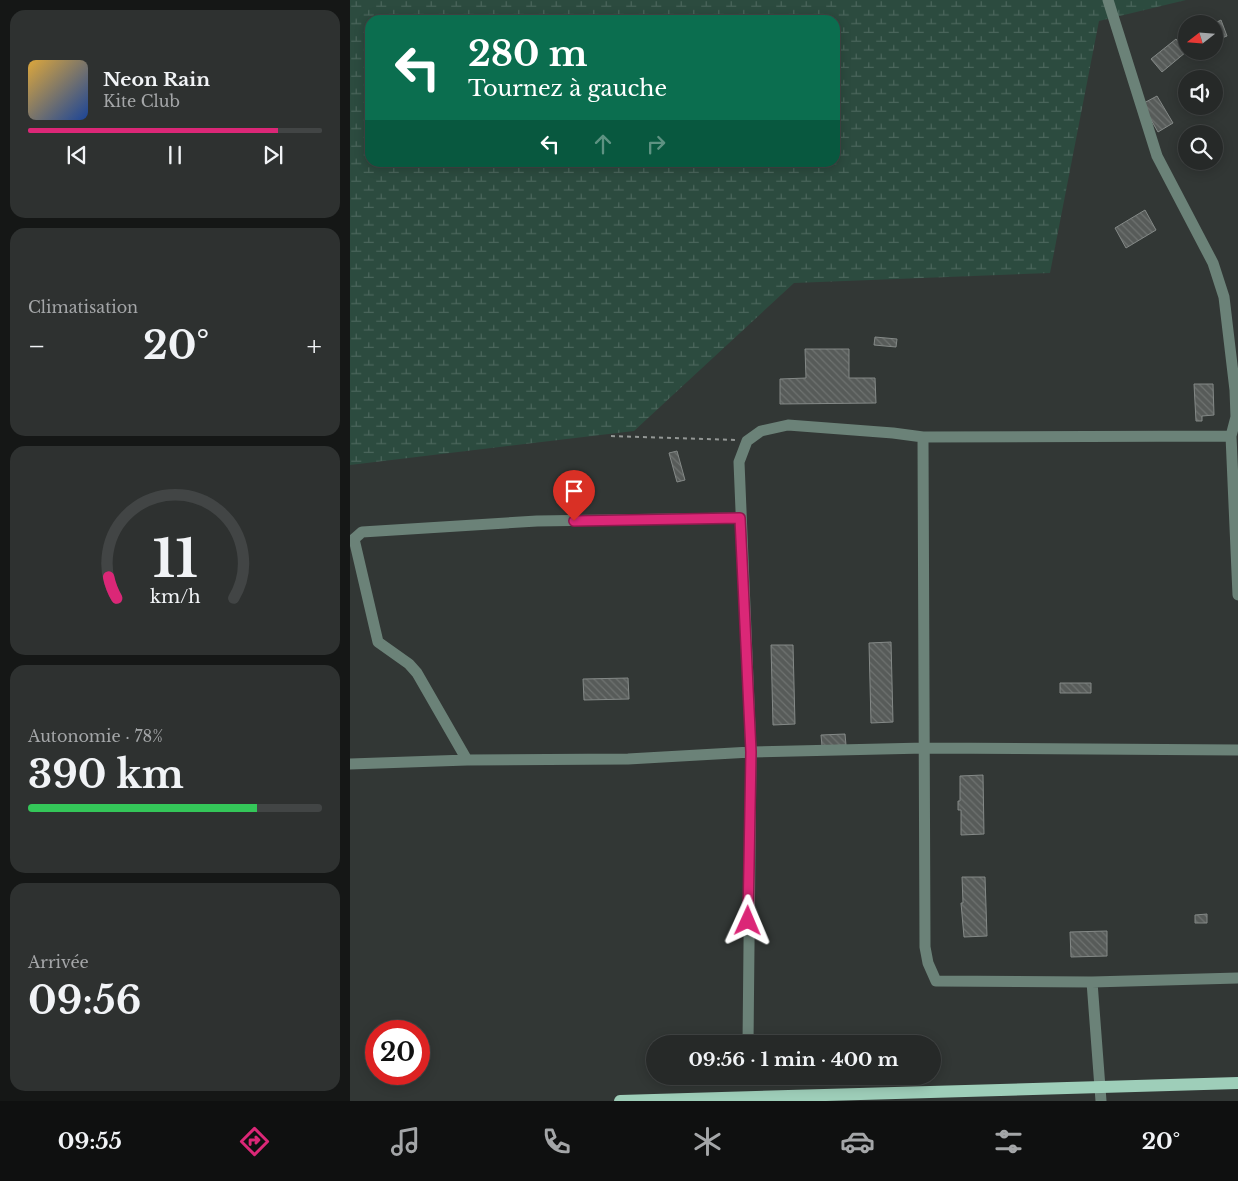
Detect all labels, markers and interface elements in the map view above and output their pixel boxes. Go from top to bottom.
north arrow [1178,15,1222,60]
map controls [1178,15,1223,170]
text: 280 m [468,32,587,75]
icon: left [385,35,450,100]
text: Neon Rain [103,68,210,91]
button: sound [1178,70,1223,115]
text: Tournez à gauche [468,75,667,102]
text: Kite Club [103,91,180,111]
button: search [1178,125,1223,170]
icon: left [536,130,564,158]
icon: ahead [589,130,617,158]
icon: right [642,130,670,158]
icon: previous [63,141,91,169]
icon: pause [161,141,189,169]
icon: next [259,141,287,169]
text: Climatisation [28,297,138,317]
text: 20° [143,322,209,369]
text: − [28,329,46,364]
text: + [307,329,322,364]
pin [553,470,595,521]
icon: arrive [560,477,588,505]
text: 11 [152,527,198,591]
text: km/h [150,586,200,608]
text: Autonomie · 78% [28,726,163,746]
text: 390 km [28,751,184,798]
position arrow [721,894,773,946]
text: Arrivée [28,952,89,972]
text: 09:56 [28,977,141,1024]
speed limit sign: 20 [365,1020,430,1085]
text: 09:56 · 1 min · 400 m [689,1048,898,1071]
icon: directions [237,1124,272,1159]
icon: music [388,1124,423,1159]
icon: phone [539,1124,574,1159]
icon: climate [690,1124,725,1159]
icon: car [840,1124,875,1159]
icon: filters [991,1124,1026,1159]
text: 09:55 [58,1128,122,1155]
text: 20° [1142,1128,1180,1155]

